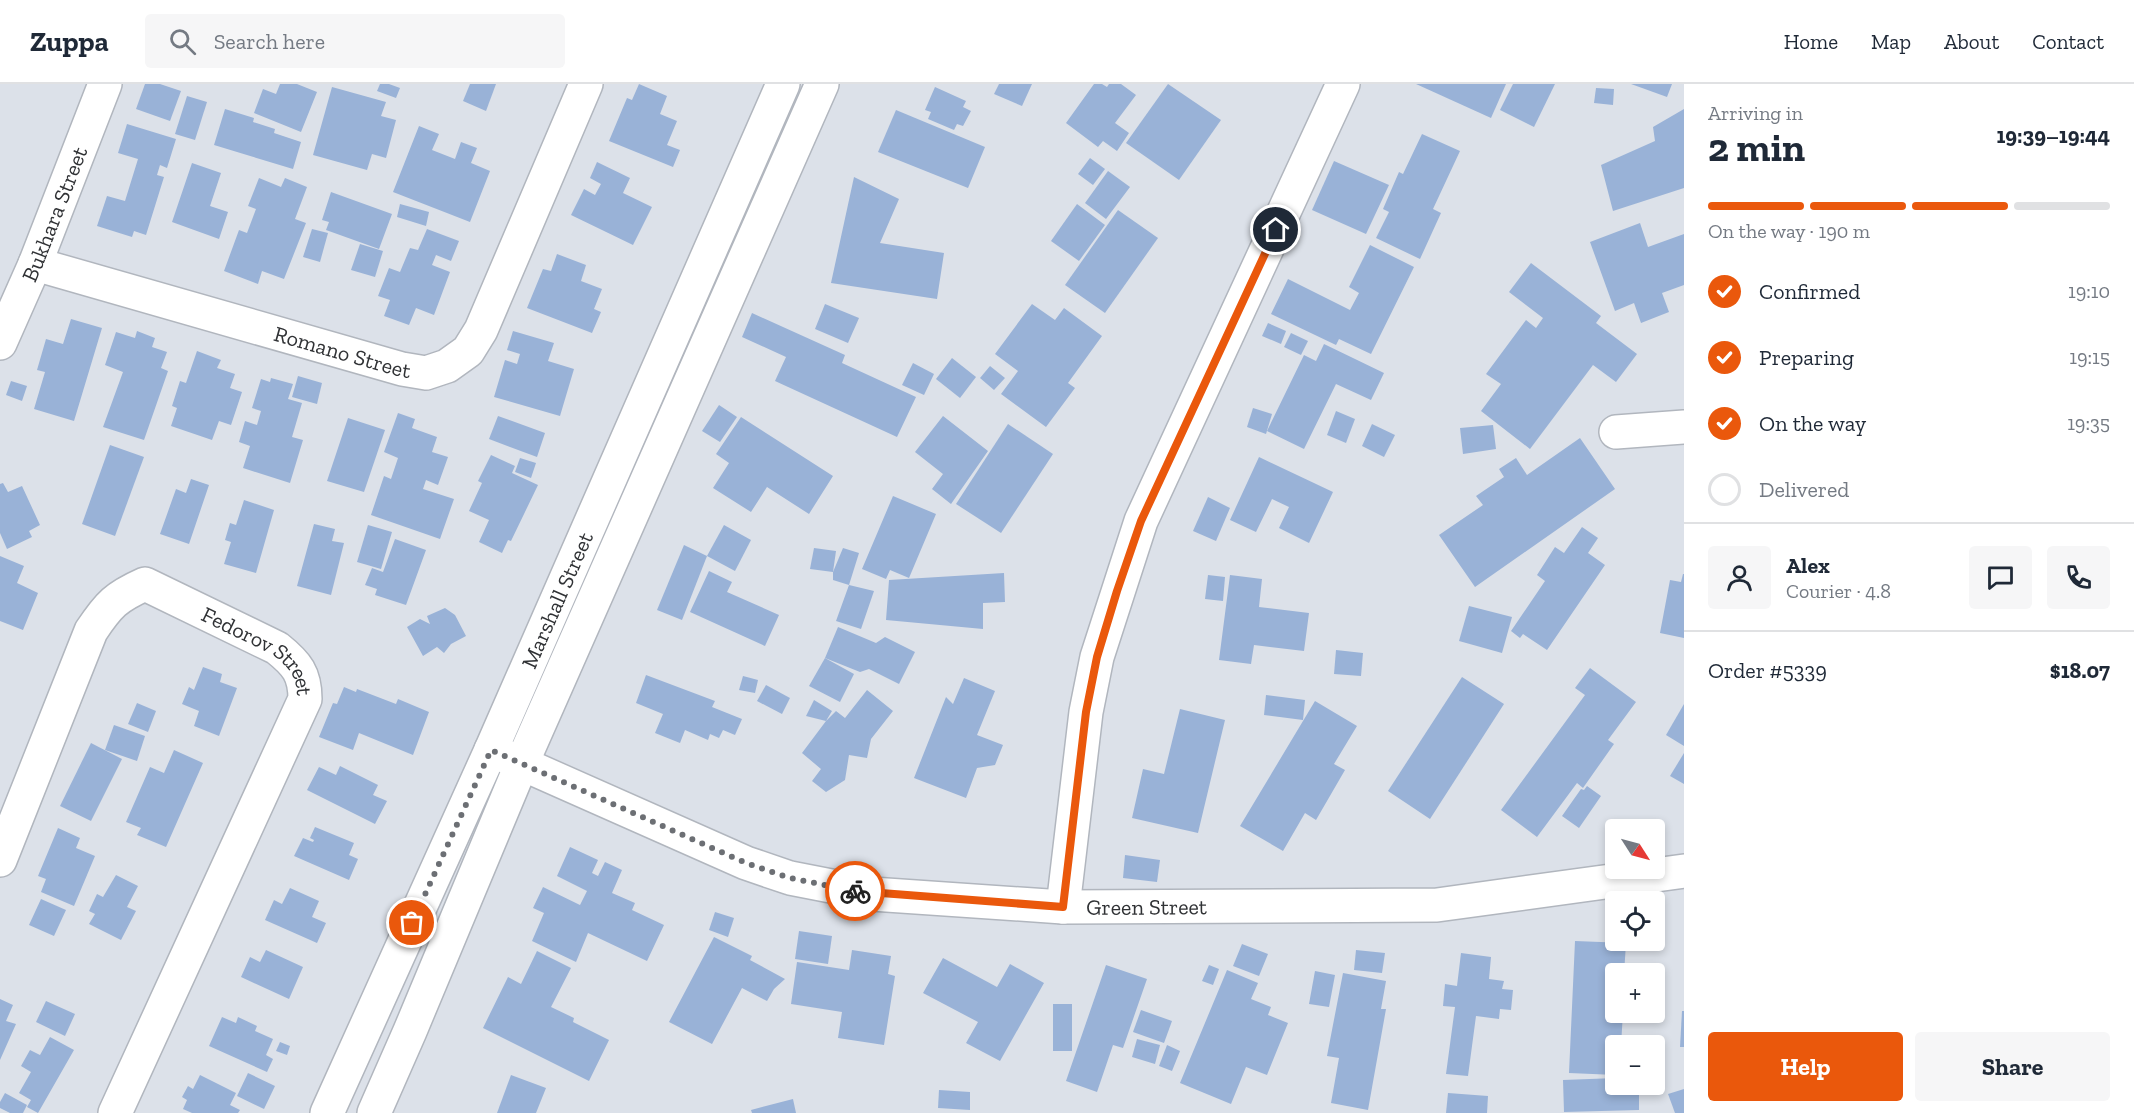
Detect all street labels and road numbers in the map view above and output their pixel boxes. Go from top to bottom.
street label: Bukhara Street [16,142,94,286]
street label: Romano Street [271,320,414,384]
street label: Marshall Street [515,527,599,673]
street label: Fedorov Street [197,601,318,697]
street label: Green Street [1086,893,1208,921]

